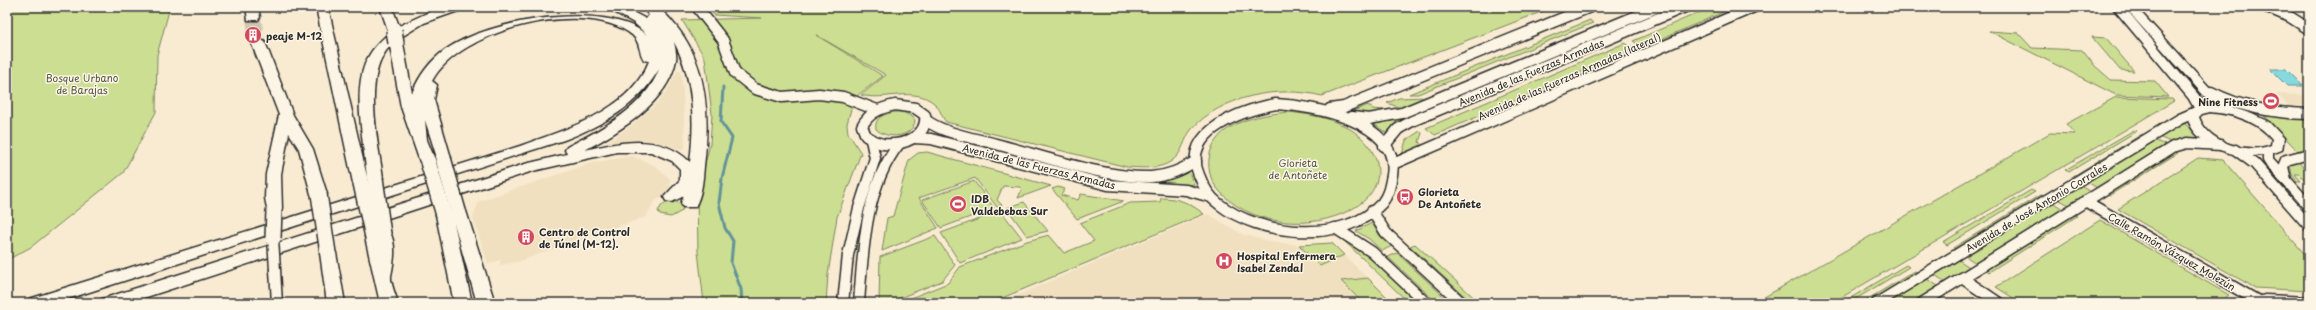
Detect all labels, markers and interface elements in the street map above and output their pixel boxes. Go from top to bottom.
building icon: peaje M-12 [243,25,263,45]
place label: peaje M-12 [266,28,322,43]
street label: Avenida de las Fuerzas Armadas (lateral) [1475,29,1663,123]
street label: Avenida de las Fuerzas Armadas [1456,34,1607,110]
park label: Bosque Urbano de Barajas [46,70,119,97]
sports icon: Nine Fitness [2261,91,2281,111]
place label: Nine Fitness [2198,94,2258,109]
street label: Avenida de las Fuerzas Armadas [961,140,1117,192]
park label: Glorieta de Antoñete [1269,155,1328,182]
street label: Avenida de José Antonio Corrales [1962,158,2110,255]
place label: Glorieta De Antoñete [1418,184,1482,211]
bus stop icon: Glorieta De Antoñete [1395,187,1415,207]
place label: IDB Valdebebas Sur [971,191,1049,218]
sports icon: IDB Valdebebas Sur [948,194,968,214]
street label: Calle Ramón Vázquez Molezún [2105,208,2239,294]
place label: Centro de Control de Túnel (M-12). [539,224,630,251]
building icon: Centro de Control de Túnel (M-12). [516,227,536,247]
place label: Hospital Enfermera Isabel Zendal [1237,248,1336,275]
hospital icon: Hospital Enfermera Isabel Zendal [1214,251,1234,271]

